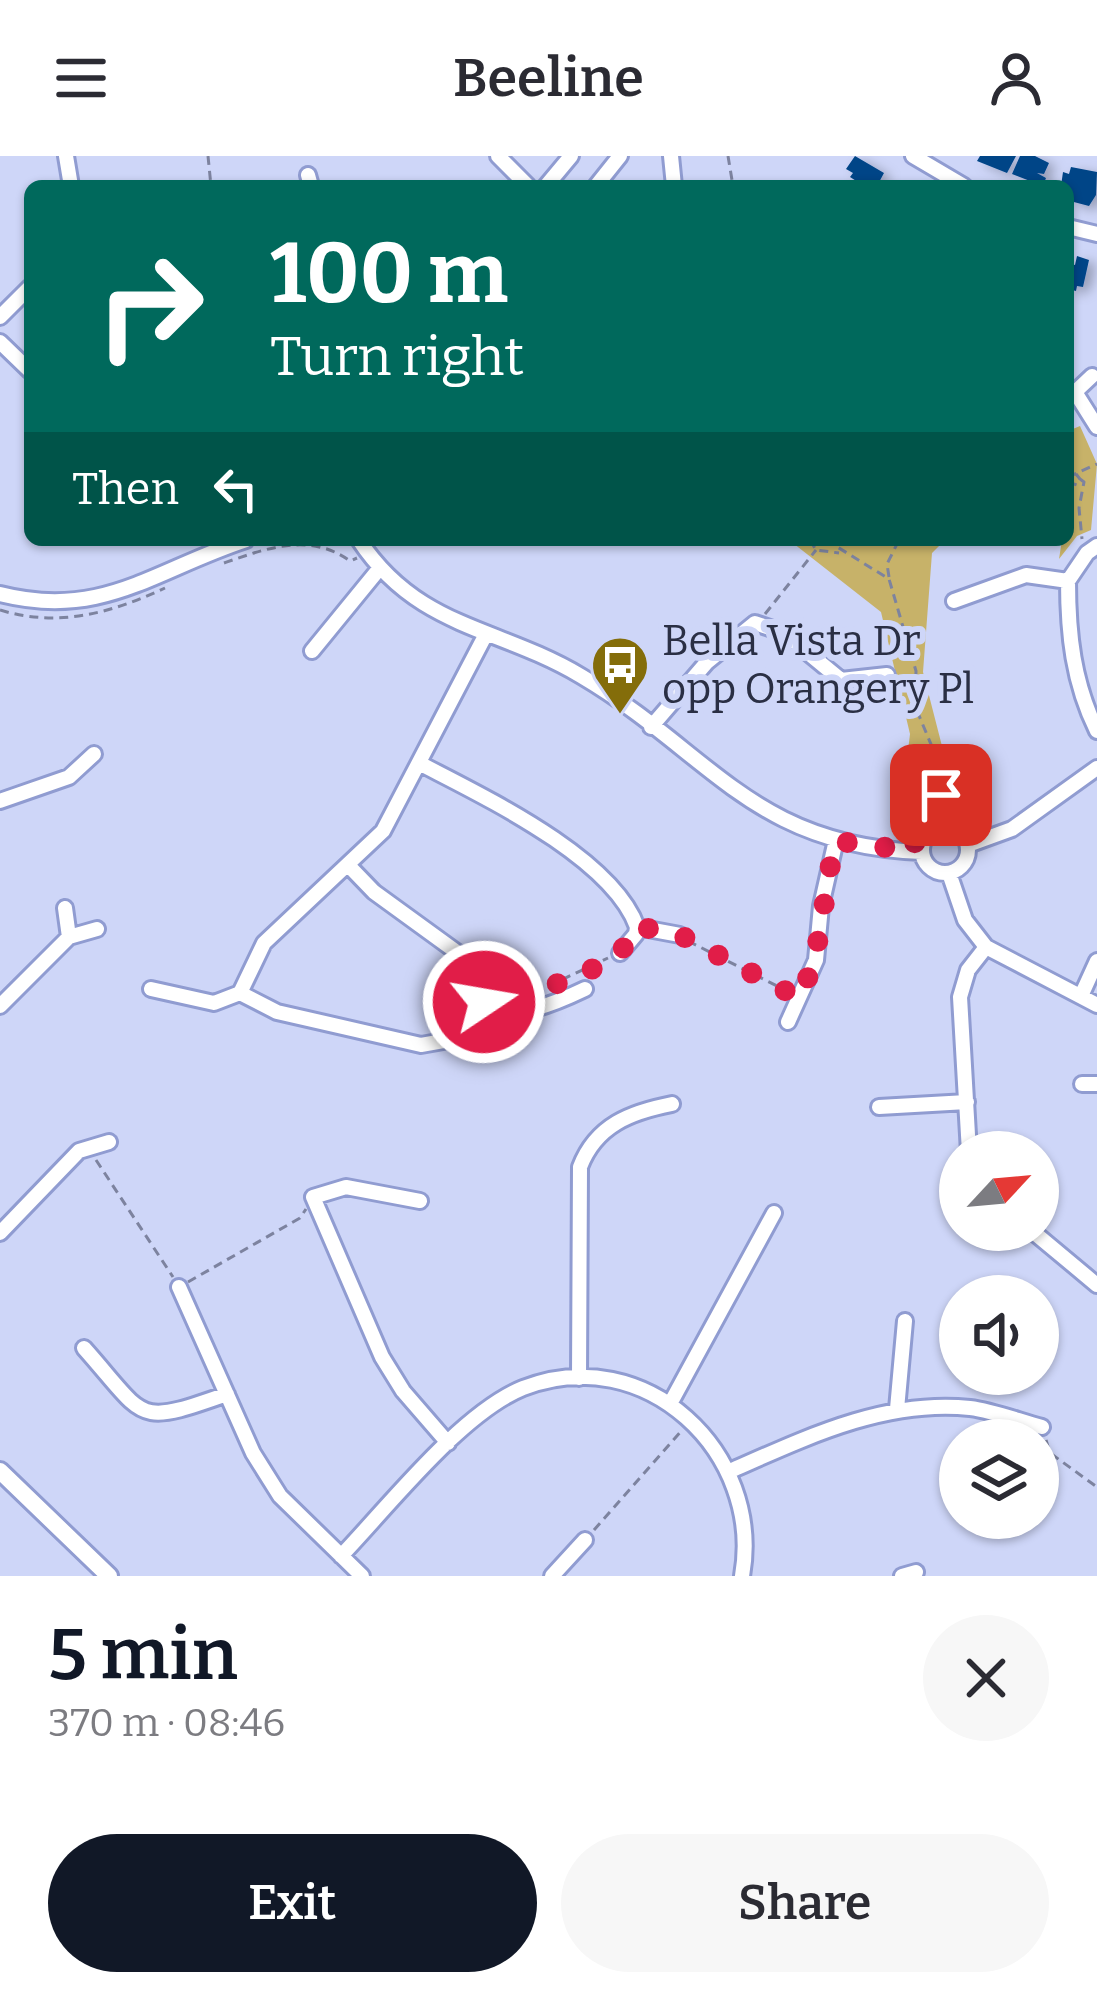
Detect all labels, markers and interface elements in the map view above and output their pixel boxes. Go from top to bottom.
icon: menu [48,45,114,111]
icon: person [983,45,1049,111]
text: Beeline [453,46,644,110]
text: 100 m [270,223,508,324]
icon: right [72,228,228,384]
text: Turn right [270,325,524,389]
icon: left [203,456,269,522]
text: Then [72,462,179,516]
place label: Bella Vista Dr opp Orangery Pl [662,616,974,714]
bus stop icon: Bella Vista Dr opp Orangery Pl [589,634,651,716]
pin [890,744,992,846]
icon: arrive [908,762,974,828]
position arrow [421,939,547,1065]
north arrow [939,1131,1059,1251]
map controls [939,1131,1059,1539]
button: sound [939,1275,1059,1395]
button: layers [939,1419,1059,1539]
text: 5 min [48,1612,238,1698]
button: close [923,1615,1049,1741]
text: 370 m · 08:46 [48,1700,285,1746]
button: Exit [48,1834,537,1972]
button: Share [561,1834,1049,1972]

